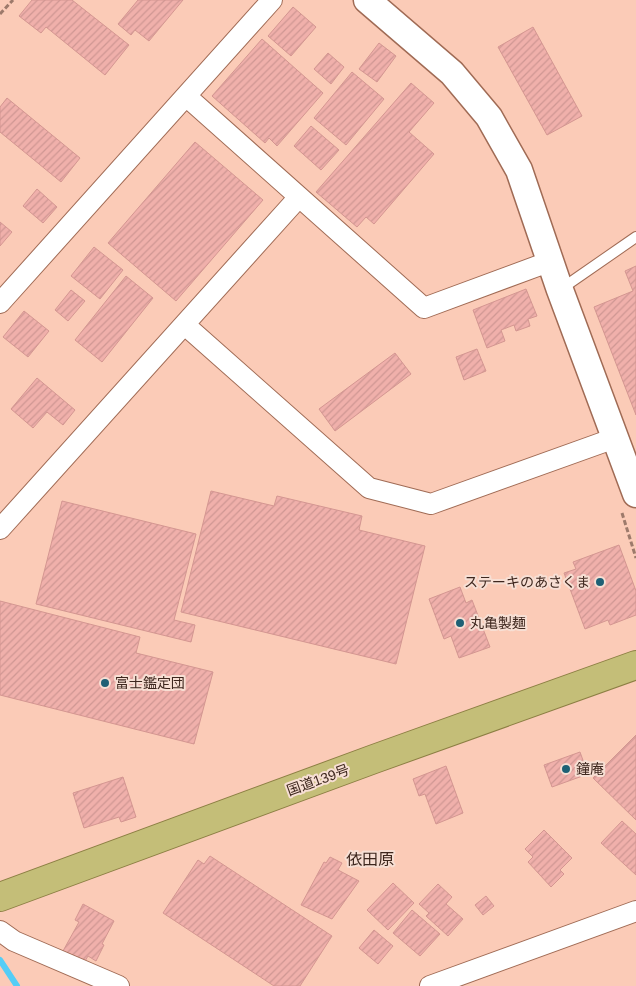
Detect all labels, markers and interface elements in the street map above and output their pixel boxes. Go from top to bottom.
place label: ステーキのあさくま [464,574,590,590]
marker: ステーキのあさくま [594,576,606,588]
place label: 丸亀製麺 [470,615,526,631]
marker: 丸亀製麺 [454,617,466,629]
place label: 富士鑑定団 [115,675,185,691]
marker: 富士鑑定団 [99,677,111,689]
street label: 国道139号 [285,761,351,799]
place label: 鐘庵 [576,761,604,777]
marker: 鐘庵 [560,763,572,775]
district label: 依田原 [346,851,394,868]

